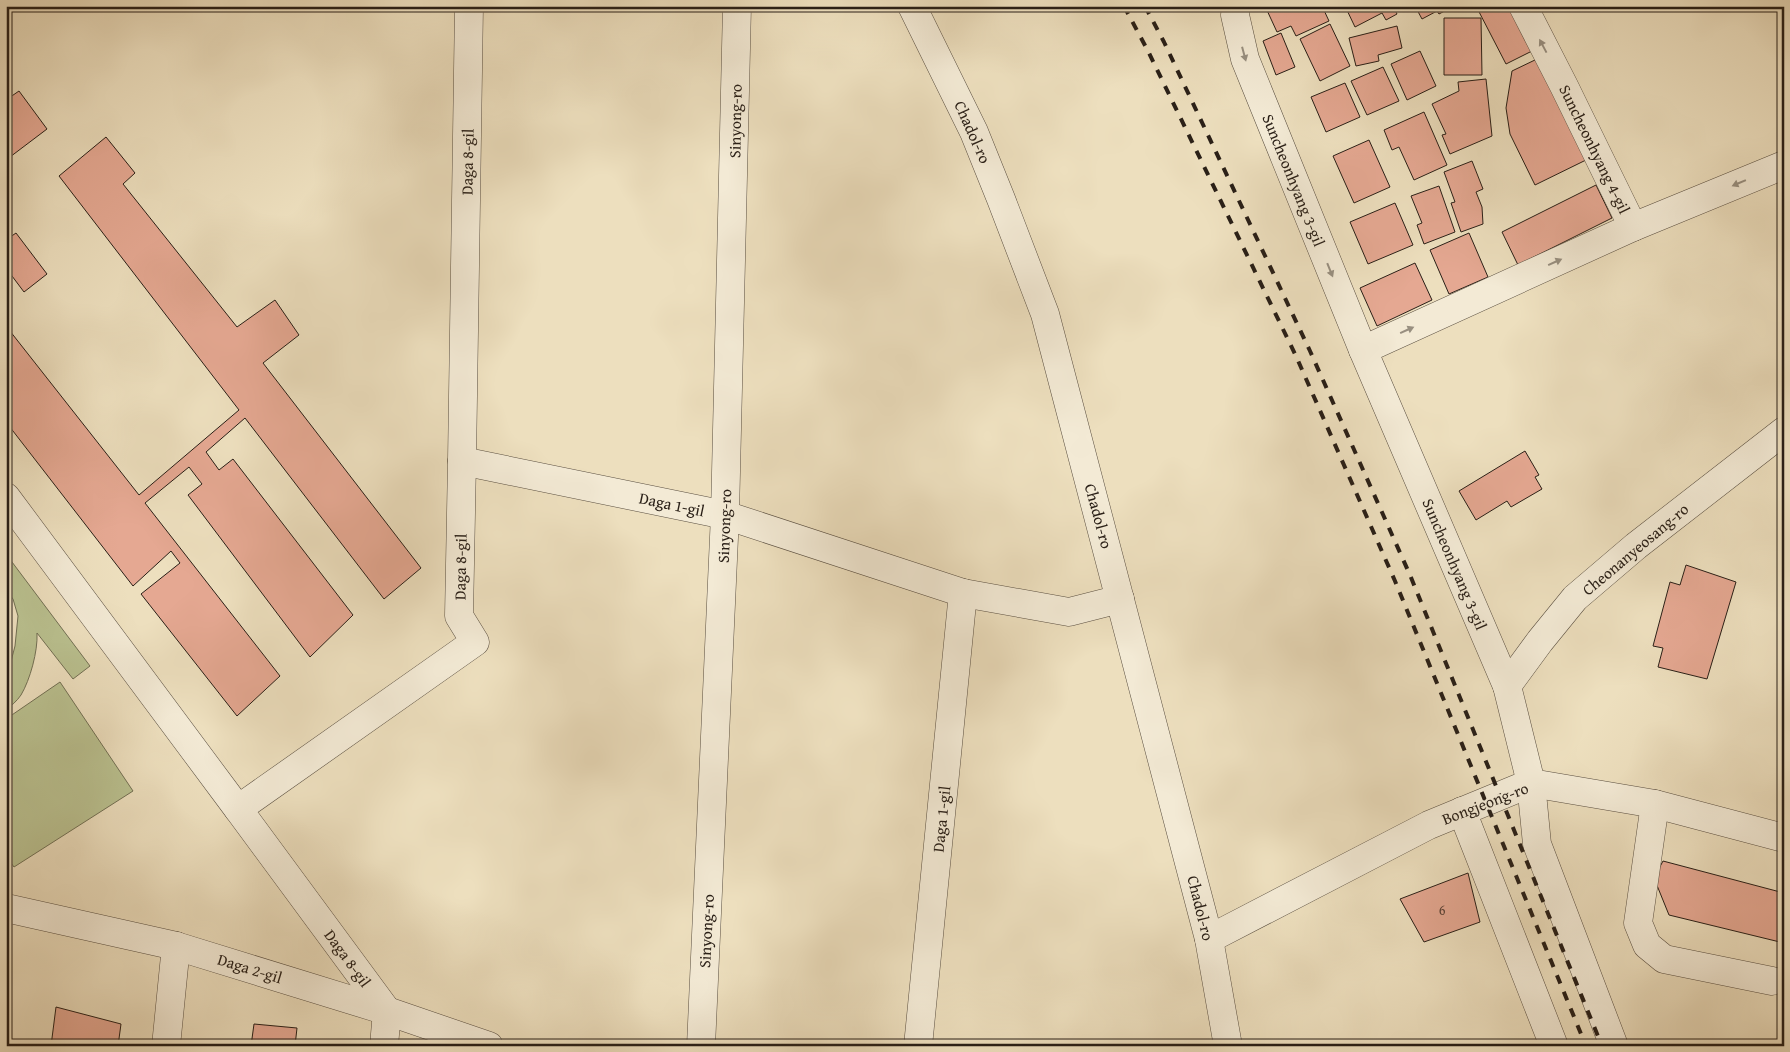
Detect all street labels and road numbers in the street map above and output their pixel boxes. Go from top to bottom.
street label: Suncheonhyang 4-gil [1553,80,1637,218]
street label: Sinyong-ro [722,84,748,158]
street label: Chadol-ro [949,97,997,167]
street label: Suncheonhyang 3-gil [1256,110,1332,250]
street label: Daga 8-gil [454,128,480,195]
street label: Chadol-ro [1079,481,1119,551]
street label: Daga 1-gil [637,485,707,523]
street label: Sinyong-ro [711,489,737,563]
street label: Suncheonhyang 3-gil [1416,494,1494,634]
street label: Cheonanyeosang-ro [1576,497,1694,601]
street label: Daga 8-gil [447,533,473,600]
street label: Bongjeong-ro [1438,775,1532,831]
street label: Daga 1-gil [926,784,956,853]
street label: Chadol-ro [1181,873,1221,943]
street label: Sinyong-ro [692,893,720,969]
street label: Daga 8-gil [319,924,378,992]
street label: Daga 2-gil [215,947,286,989]

